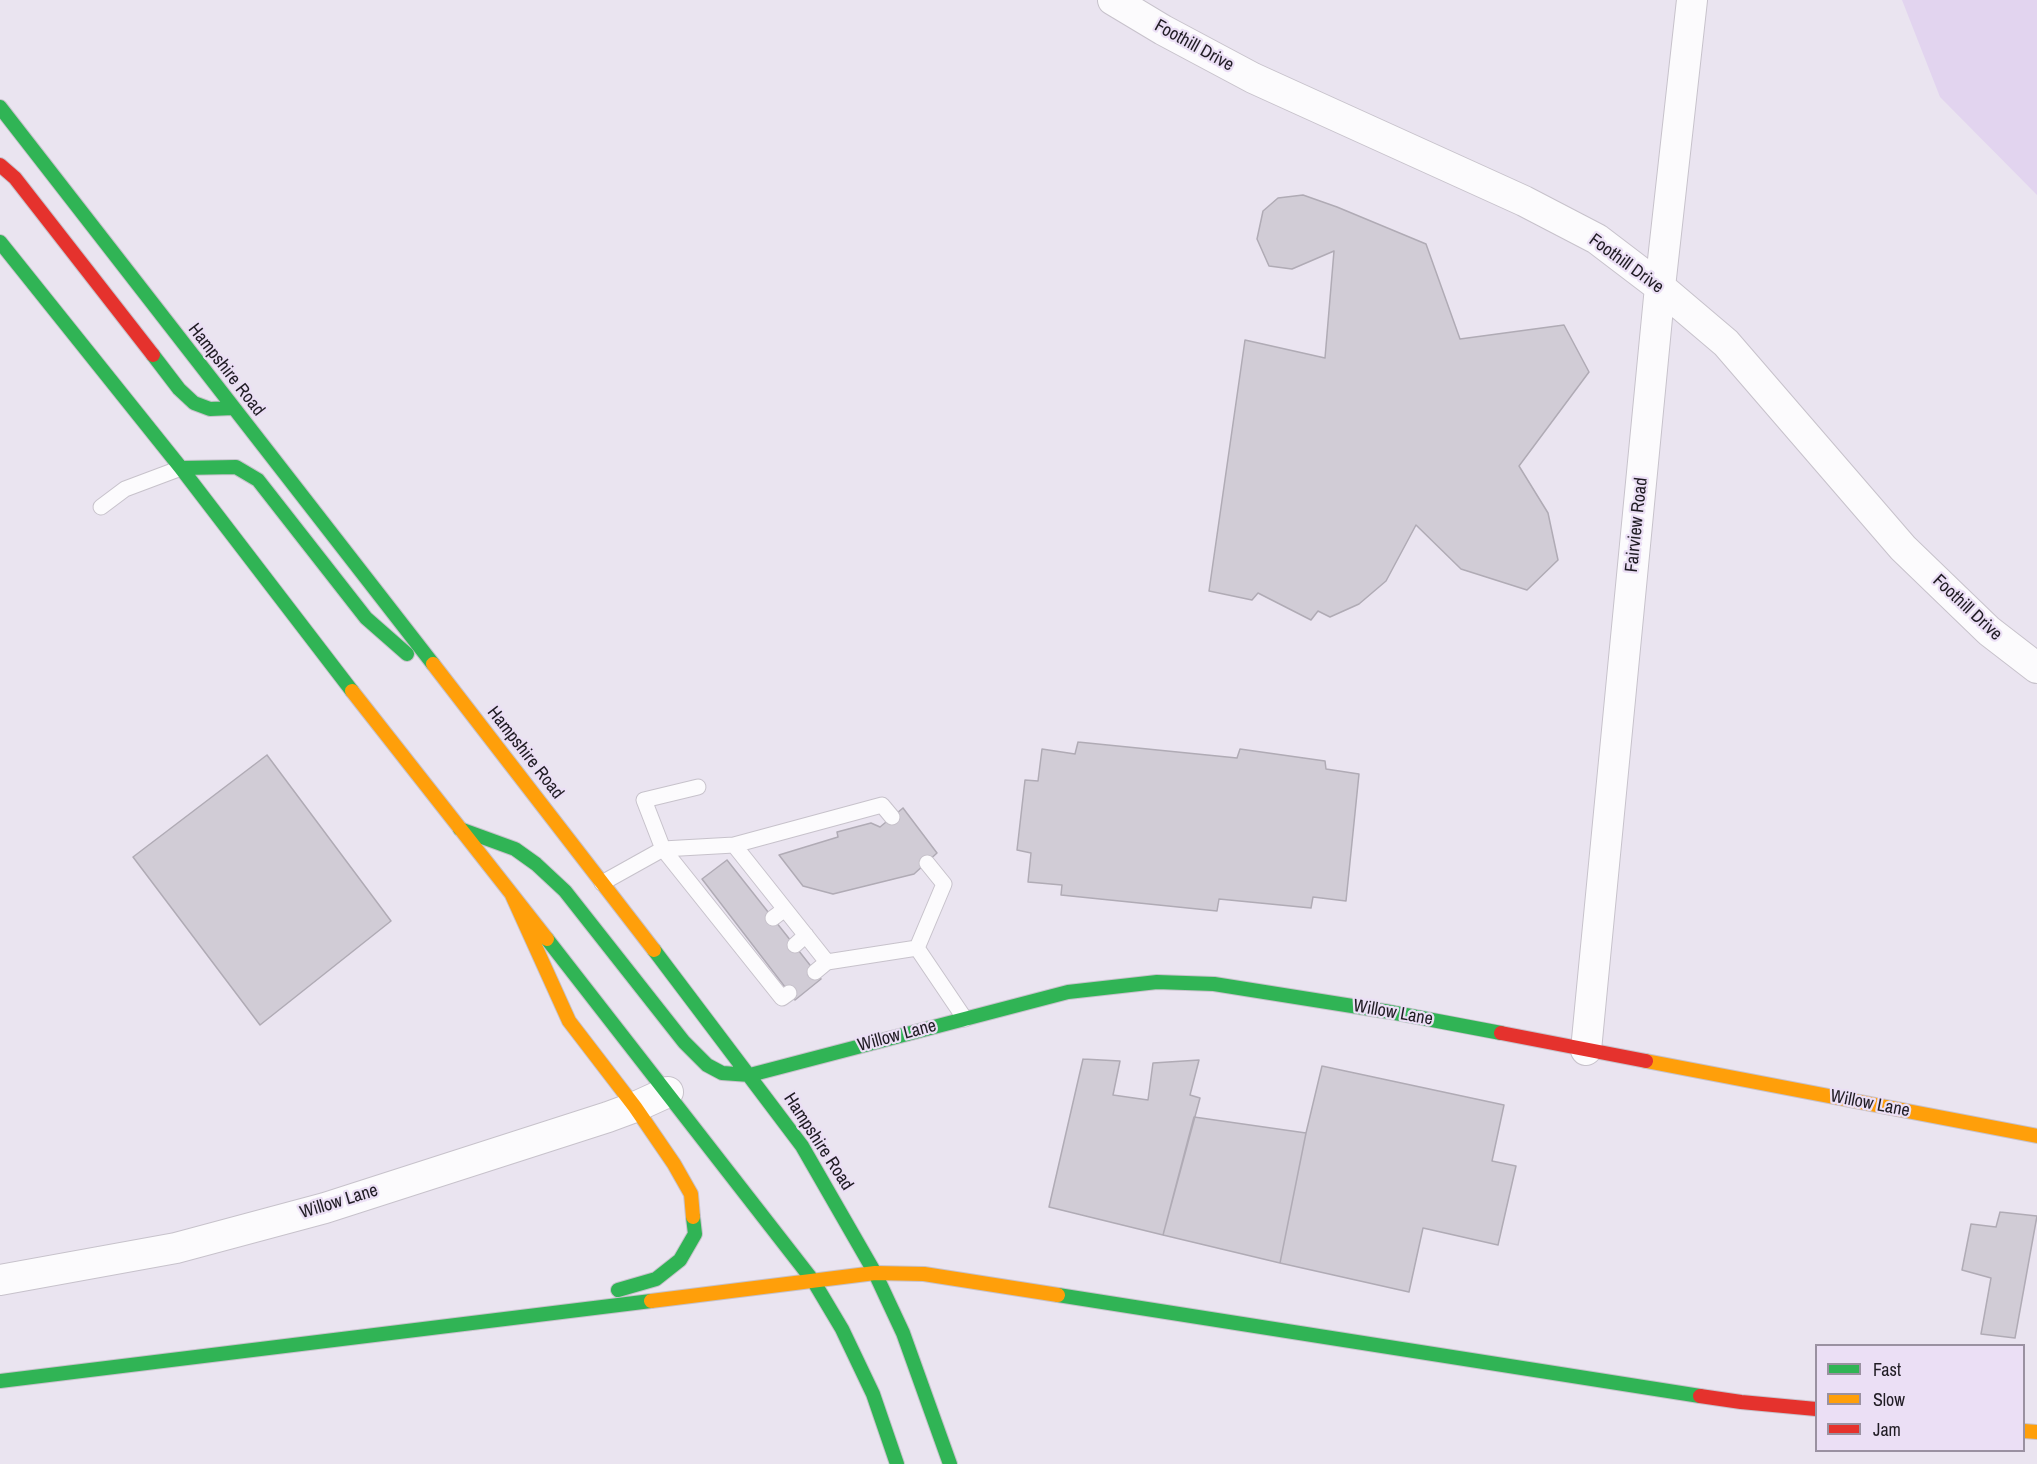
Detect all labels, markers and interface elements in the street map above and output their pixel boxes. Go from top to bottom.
street label: Foothill Drive [1151,15,1237,77]
street label: Foothill Drive [1584,230,1668,298]
street label: Hampshire Road [183,319,269,421]
street label: Fairview Road [1621,477,1653,573]
street label: Foothill Drive [1928,570,2006,646]
street label: Hampshire Road [482,702,568,804]
street label: Willow Lane [1352,995,1434,1031]
street label: Willow Lane [855,1015,939,1057]
street label: Willow Lane [1828,1086,1912,1122]
street label: Hampshire Road [779,1089,857,1195]
street label: Willow Lane [297,1180,381,1224]
legend [1815,1344,2025,1452]
text: Fast [1873,1357,1901,1382]
text: Slow [1873,1387,1905,1412]
text: Jam [1873,1417,1901,1442]

